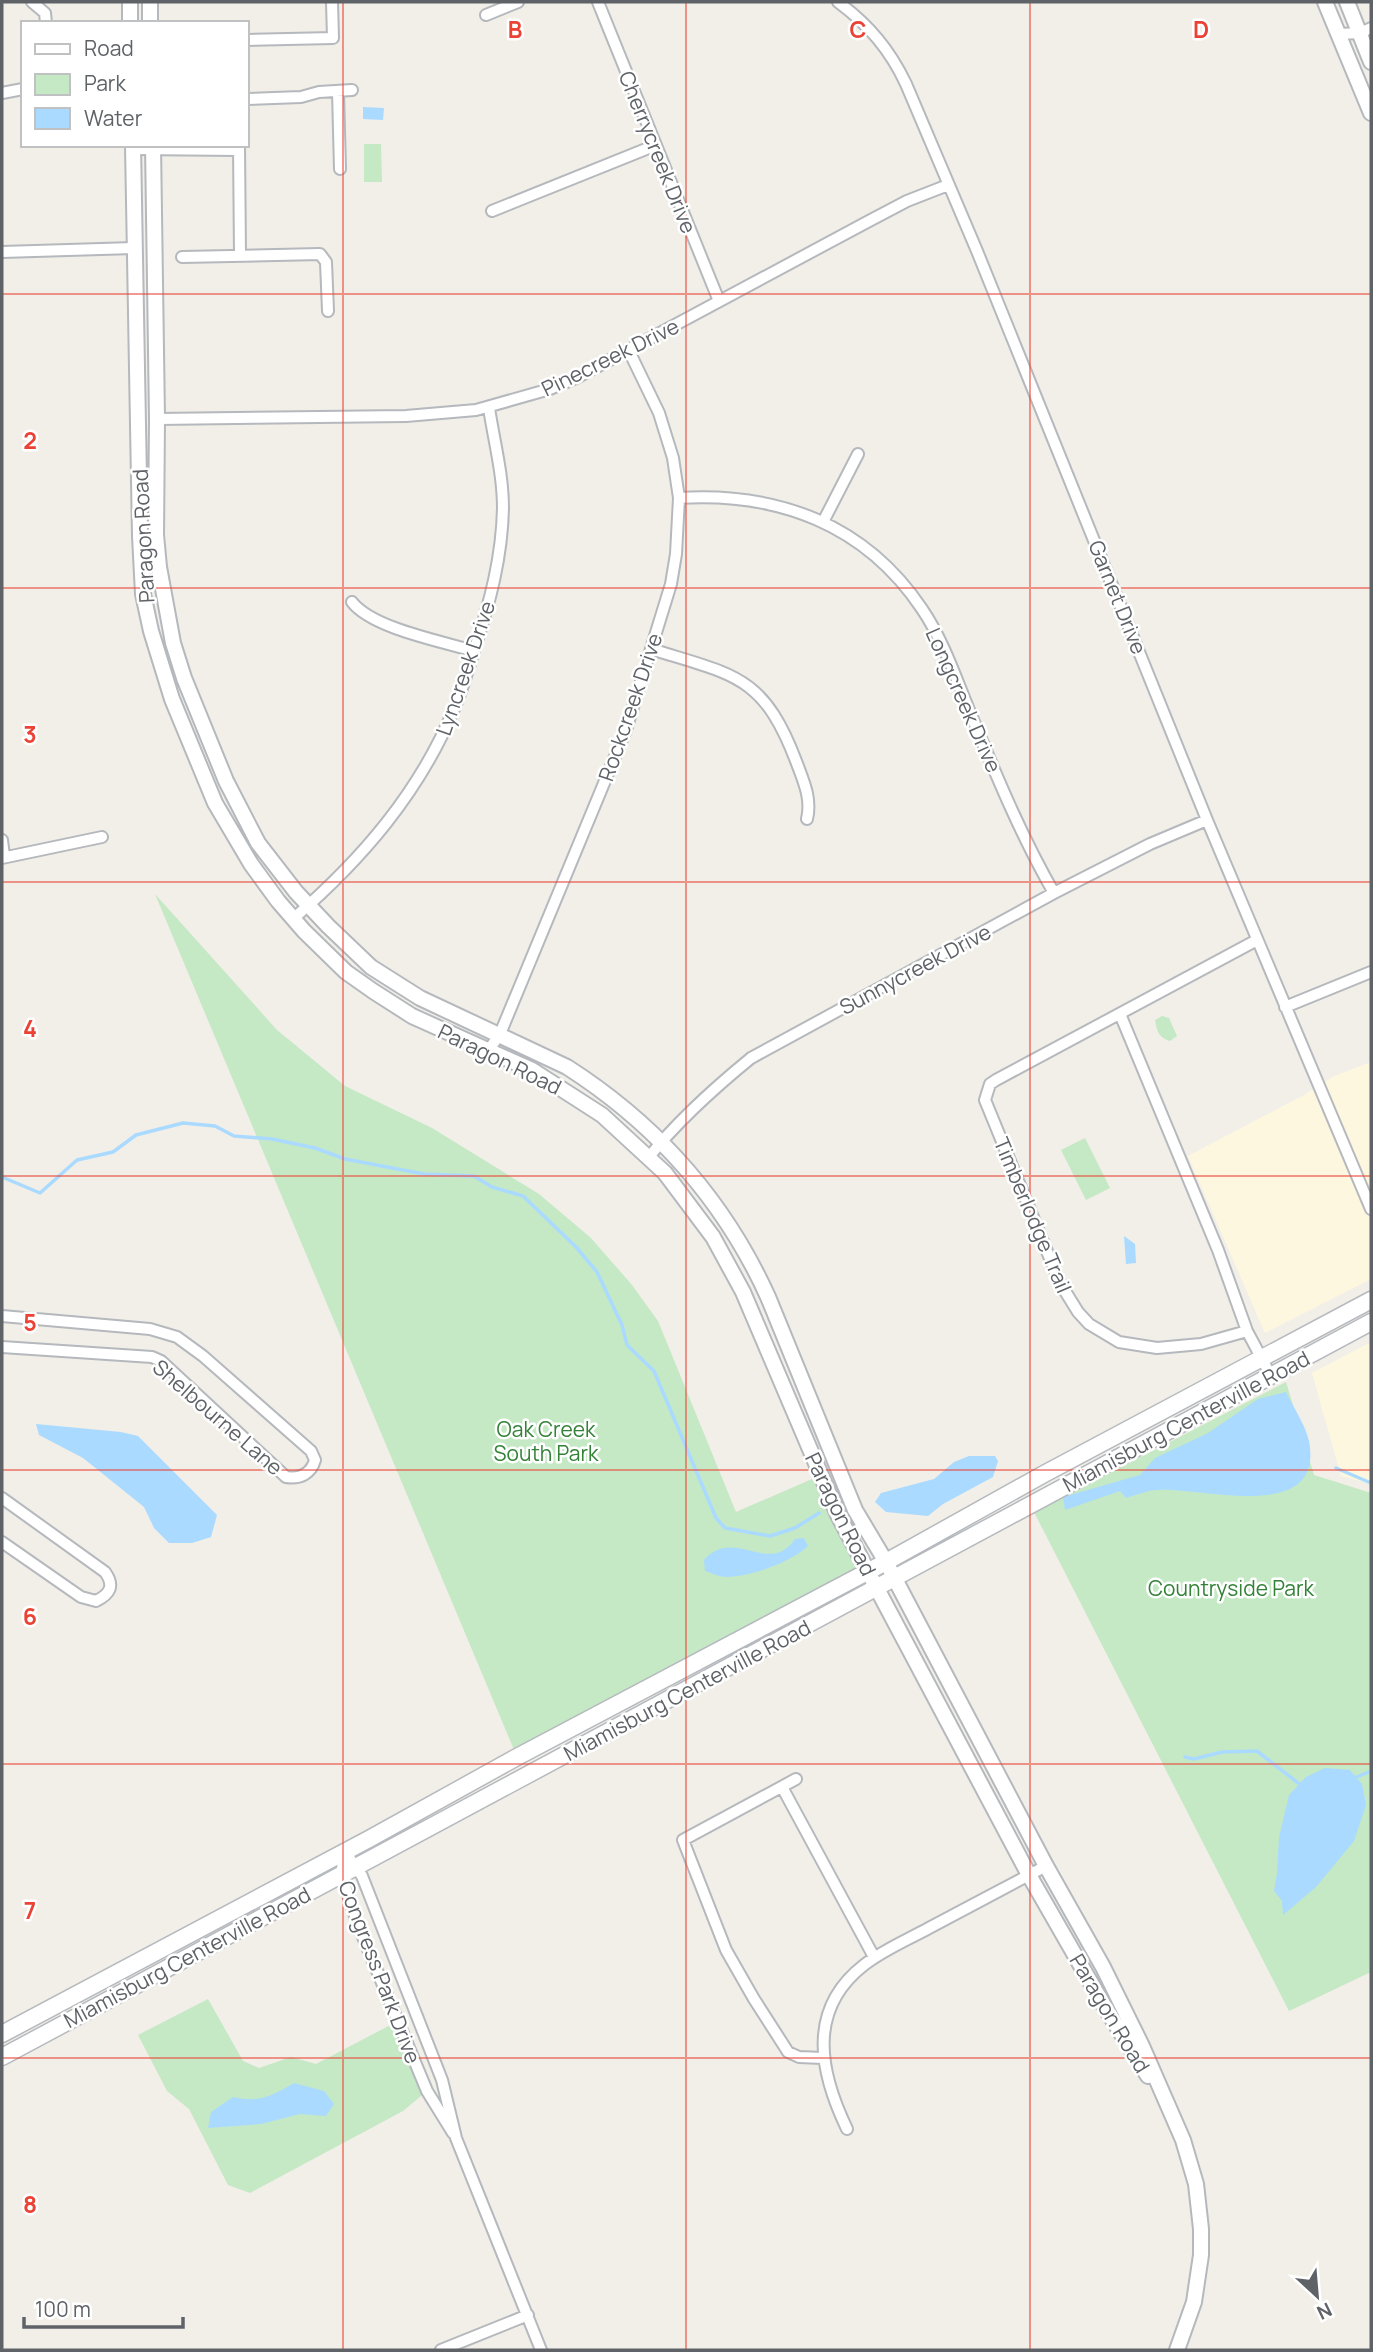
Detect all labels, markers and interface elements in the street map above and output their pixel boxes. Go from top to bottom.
text: B [508,13,522,45]
text: C [850,13,867,45]
text: D [1193,13,1209,45]
legend [21,21,248,147]
text: Road [84,34,134,62]
street label: Cherrycreek Drive [613,67,703,237]
text: Park [84,69,126,97]
text: Water [84,104,143,132]
street label: Pinecreek Drive [537,312,683,402]
text: 2 [23,424,37,456]
street label: Paragon Road [126,468,160,604]
street label: Garnet Drive [1082,536,1154,658]
street label: Lyncreek Drive [429,597,501,739]
street label: Longcreek Drive [920,623,1008,777]
street label: Rockcreek Drive [592,629,668,785]
text: 3 [23,718,37,750]
street label: Sunnycreek Drive [834,917,996,1021]
text: 4 [23,1012,37,1044]
street label: Paragon Road [434,1017,566,1101]
street label: Timberlodge Trail [988,1133,1078,1297]
text: 5 [23,1306,37,1338]
street label: Miamisburg Centerville Road [1058,1344,1314,1498]
street label: Shelbourne Lane [147,1353,289,1481]
park label: Oak Creek South Park [494,1415,599,1467]
street label: Paragon Road [799,1448,883,1580]
park label: Countryside Park [1148,1574,1315,1602]
text: 6 [23,1600,37,1632]
street label: Miamisburg Centerville Road [559,1613,815,1767]
street label: Congress Park Drive [332,1877,428,2067]
street label: Miamisburg Centerville Road [59,1880,315,2034]
text: 7 [24,1894,36,1926]
street label: Paragon Road [1063,1948,1157,2078]
text: 8 [23,2188,37,2220]
north arrow [1282,2261,1352,2331]
scale bar [24,2286,184,2330]
text: 100 m [35,2295,91,2323]
text: N [1313,2297,1336,2326]

